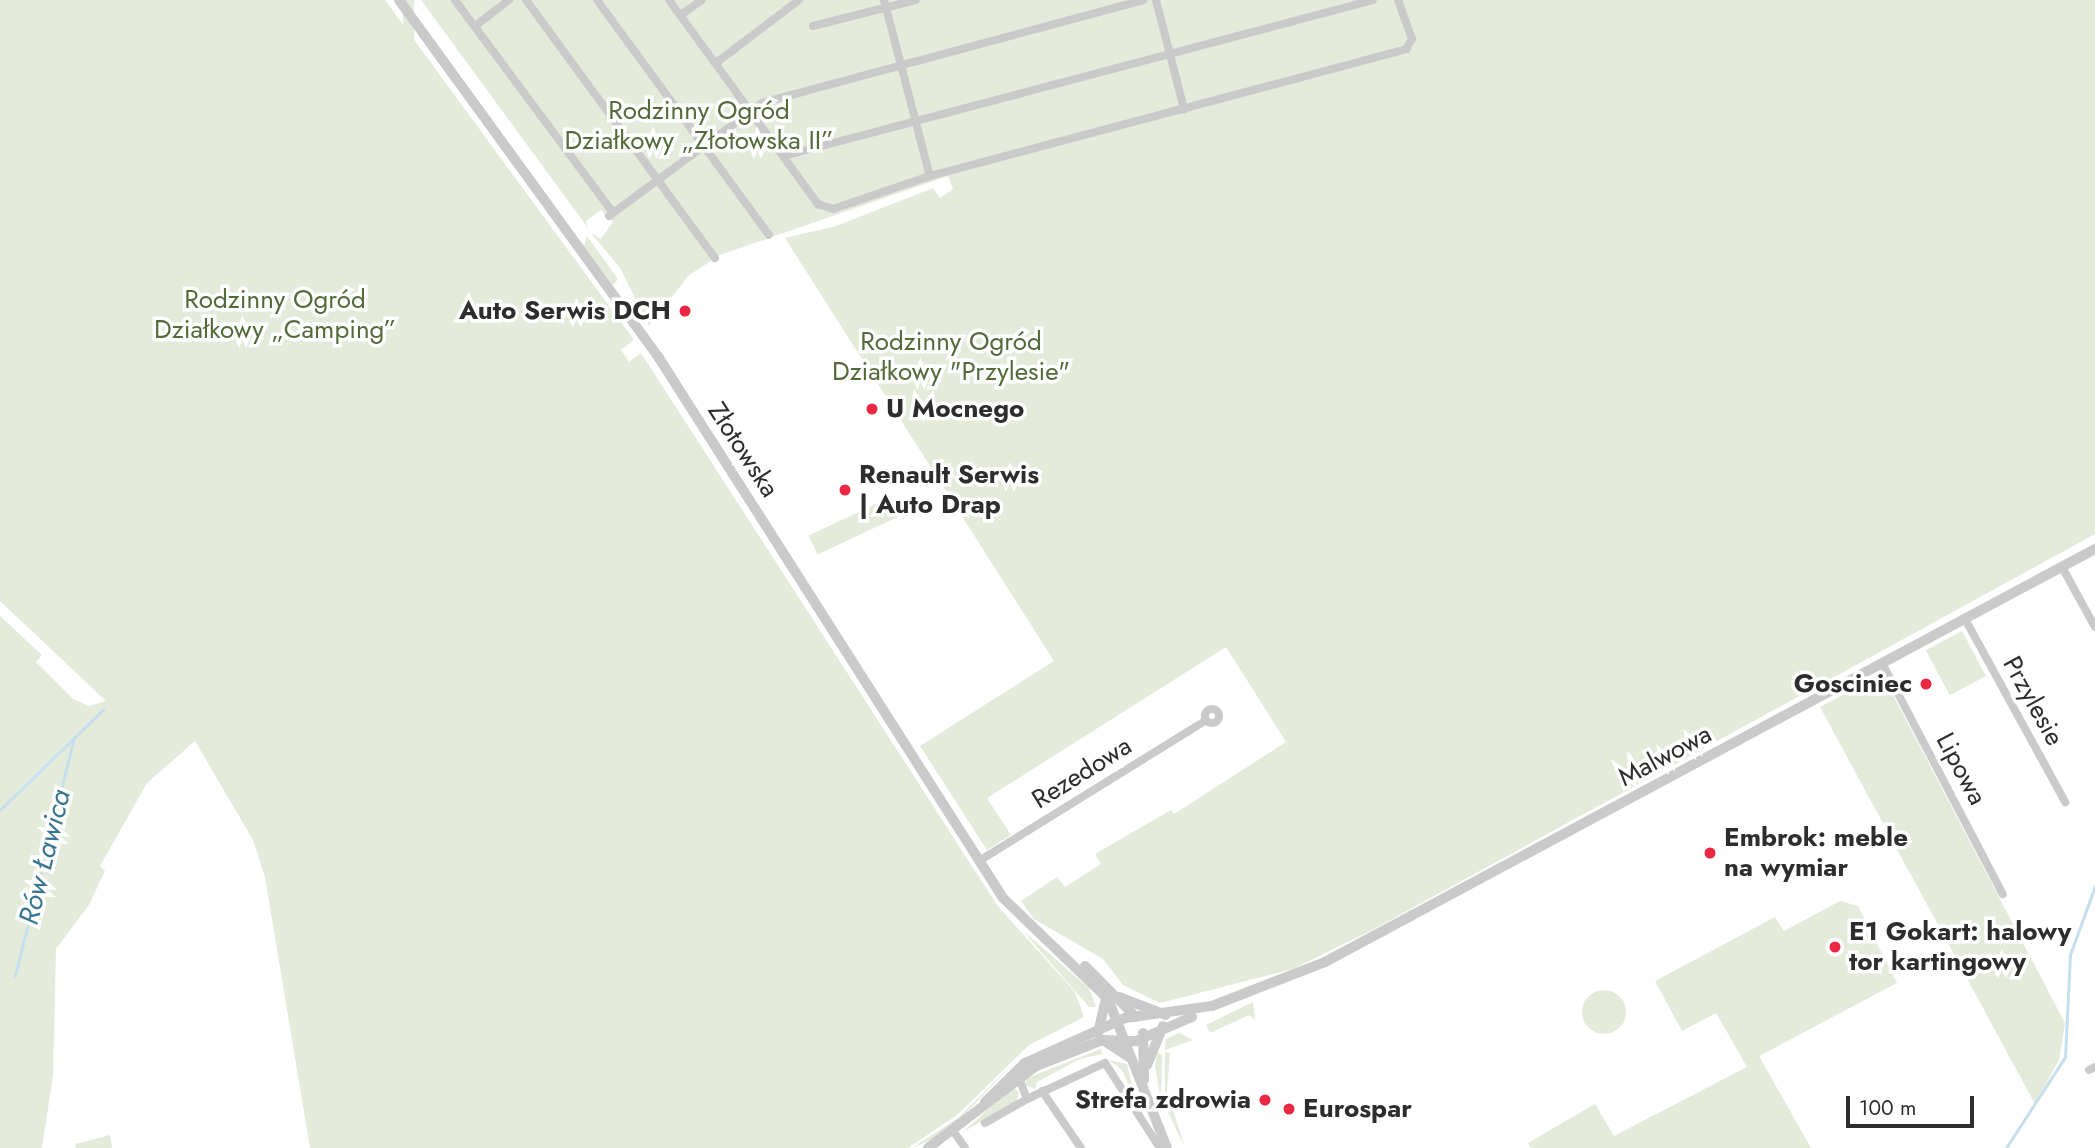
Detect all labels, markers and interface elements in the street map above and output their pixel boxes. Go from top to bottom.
park label: Rodzinny Ogród Działkowy „Złotowska II” [564,95,834,156]
park label: Rodzinny Ogród Działkowy „Camping” [154,284,396,346]
place label: Auto Serwis DCH [459,295,671,327]
marker: Auto Serwis DCH [677,303,693,319]
park label: Rodzinny Ogród Działkowy "Przylesie" [832,326,1070,388]
place label: U Mocnego [886,393,1024,425]
street label: Złotowska [701,397,785,503]
marker: U Mocnego [864,401,880,417]
place label: Renault Serwis | Auto Drap [859,459,1039,520]
marker: Renault Serwis | Auto Drap [837,482,853,498]
street label: Przylesie [1996,651,2070,751]
place label: Gosciniec [1794,668,1912,700]
marker: Gosciniec [1918,676,1934,692]
street label: Malwowa [1613,719,1717,793]
street label: Lipowa [1929,728,1993,810]
street label: Rezedowa [1027,730,1137,816]
water label: Rów Ławica [12,786,78,928]
place label: Embrok: meble na wymiar [1724,822,1908,884]
marker: Embrok: meble na wymiar [1702,845,1718,861]
place label: E1 Gokart: halowy tor kartingowy [1849,916,2071,978]
marker: E1 Gokart: halowy tor kartingowy [1827,939,1843,955]
scale bar [1850,1082,1978,1126]
place label: Strefa zdrowia [1075,1084,1251,1116]
marker: Strefa zdrowia [1257,1092,1273,1108]
place label: Eurospar [1303,1093,1412,1125]
text: 100 m [1859,1093,1916,1123]
marker: Eurospar [1281,1101,1297,1117]

